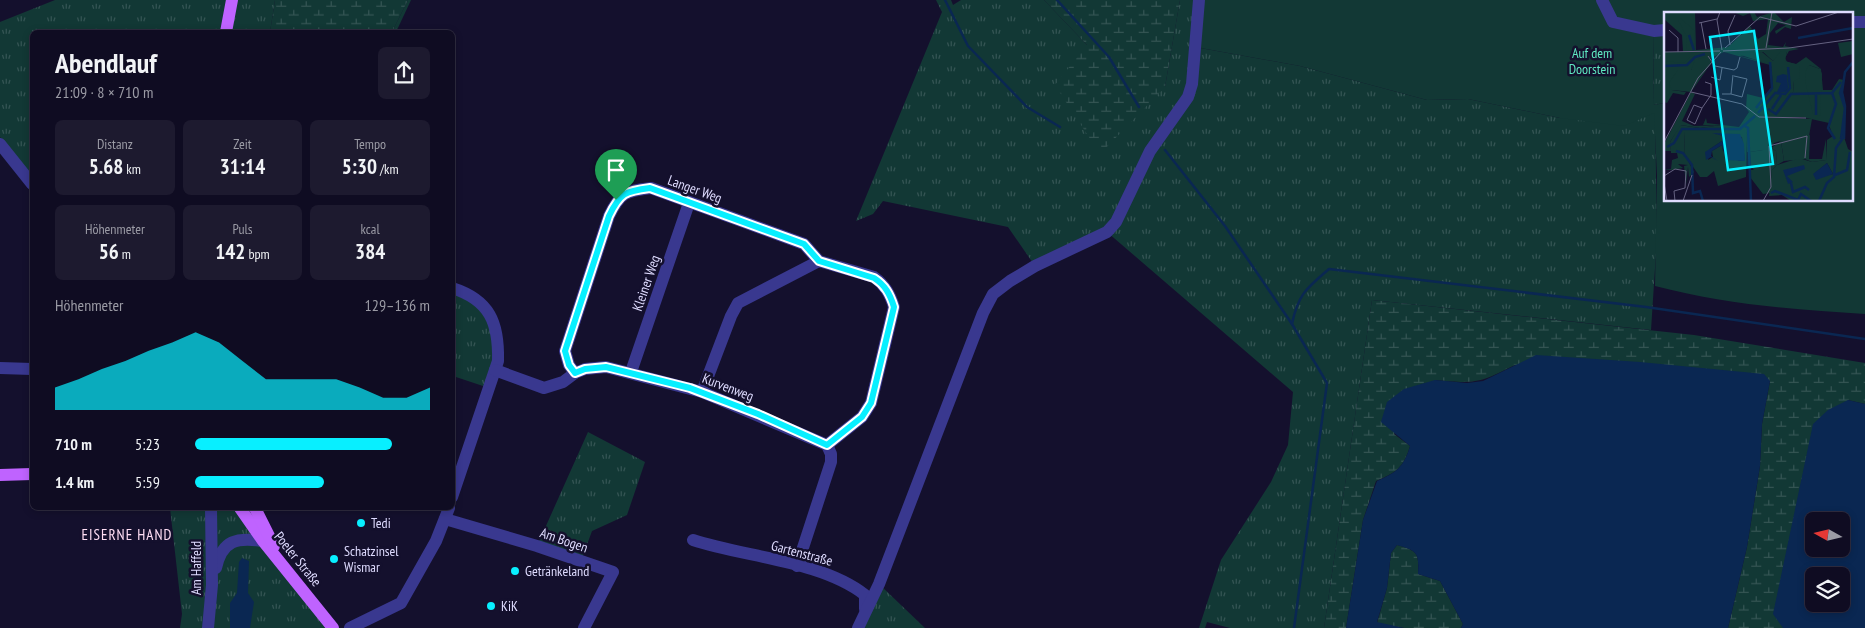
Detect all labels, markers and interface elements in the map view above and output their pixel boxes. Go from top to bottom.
inset map [1664,12,1852,201]
text: Abendlauf [55,44,157,81]
park label: Auf dem Doorstein [1569,44,1615,78]
button: share [378,47,430,99]
text: 21:09 · 8 × 710 m [55,82,153,102]
text: Distanz [97,135,133,153]
text: Zeit [233,135,252,153]
text: Tempo [354,135,386,153]
pin [595,149,637,200]
text: 5.68 [89,153,123,180]
text: 31:14 [220,153,265,180]
text: 5:30 [342,153,377,180]
icon: arrive [602,156,630,184]
text: km [123,160,141,178]
text: /km [377,160,399,178]
street label: Langer Weg [665,171,725,207]
text: Höhenmeter [85,220,145,238]
text: Puls [232,220,253,238]
text: kcal [361,220,380,238]
text: 56 [99,238,119,265]
text: 142 [215,238,245,265]
text: 384 [355,238,385,265]
text: m [119,245,131,263]
text: bpm [245,245,270,263]
street label: Kleiner Weg [628,253,664,313]
text: Höhenmeter [55,295,123,315]
text: 129–136 m [365,295,430,315]
street label: Kurvenweg [700,369,756,405]
text: 710 m [55,434,92,454]
text: 5:23 [135,434,160,454]
text: 1.4 km [55,472,94,492]
text: 5:59 [135,472,160,492]
north arrow [1805,512,1850,558]
map controls [1805,512,1850,612]
place label: Tedi [371,514,391,532]
marker: Tedi [355,517,367,529]
street label: Am Bogen [538,523,590,557]
district label: EISERNE HAND [82,525,172,544]
street label: Poeler Straße [270,528,326,590]
street label: Gartenstraße [769,536,835,570]
street label: Am Haffeld [187,541,205,595]
place label: Schatzinsel Wismar [344,542,399,576]
marker: Schatzinsel Wismar [328,553,340,565]
place label: Getränkeland [525,562,589,580]
marker: Getränkeland [509,565,521,577]
button: layers [1805,567,1850,612]
place label: KiK [501,597,518,615]
marker: KiK [485,600,497,612]

